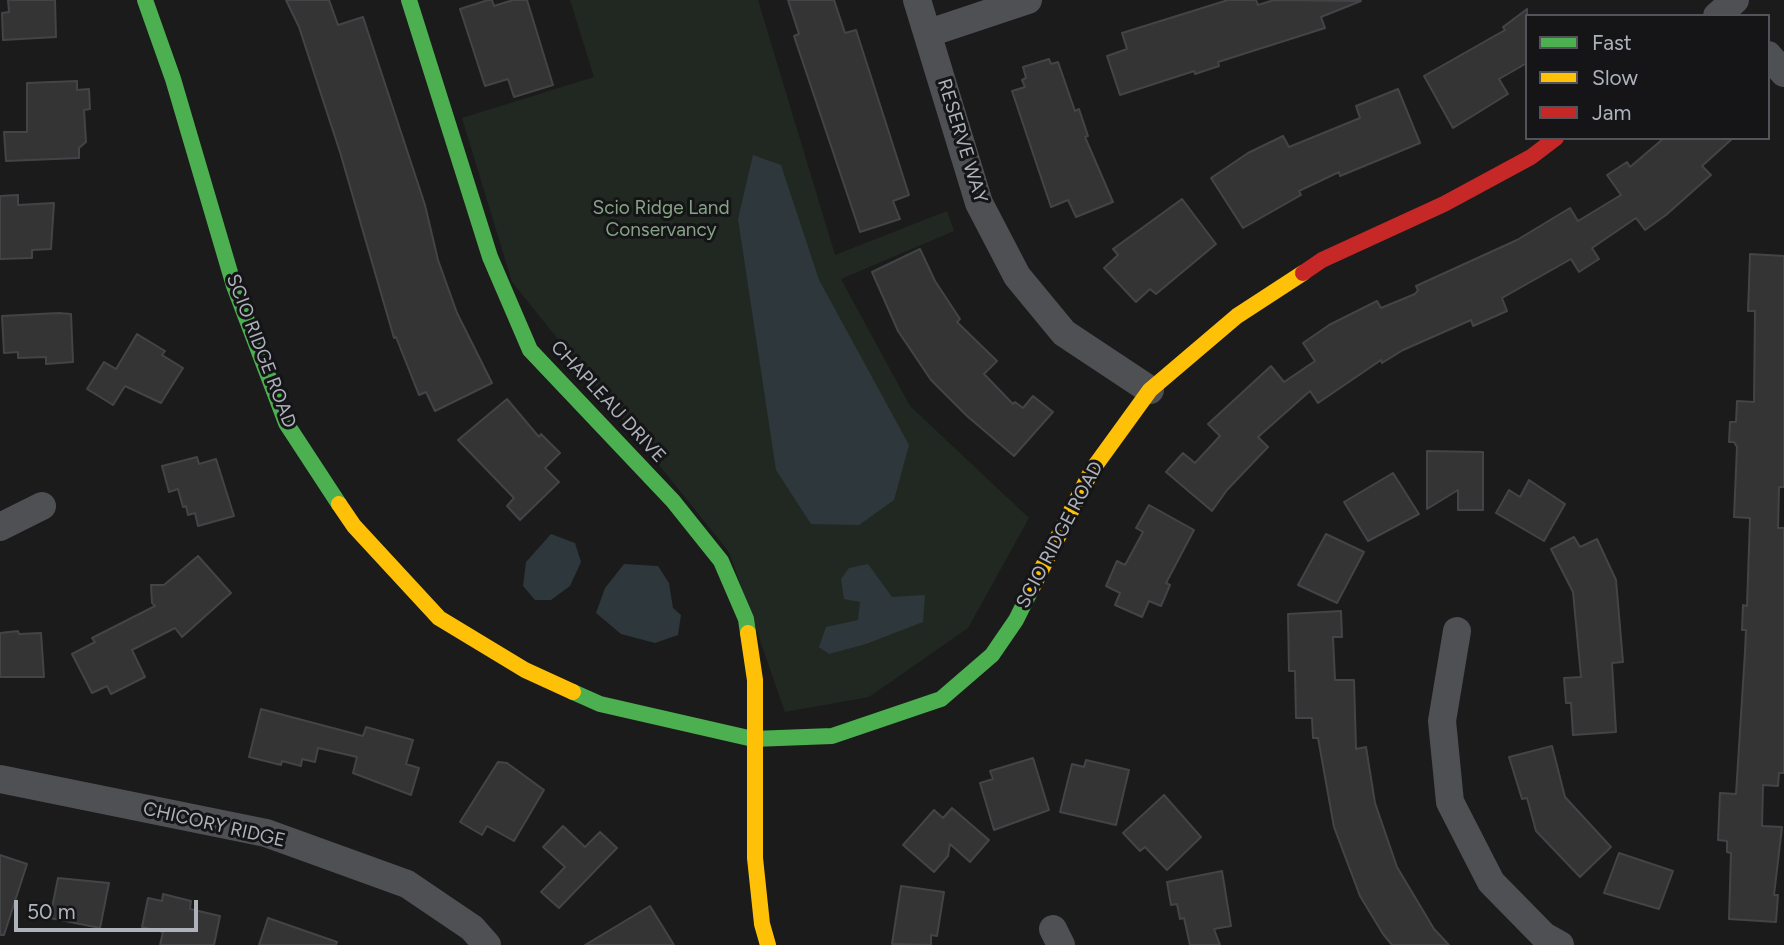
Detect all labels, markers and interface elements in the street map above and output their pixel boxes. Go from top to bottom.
legend [1525,14,1770,140]
text: Fast [1592,30,1632,55]
text: Slow [1592,65,1638,90]
street label: RESERVE WAY [932,76,992,206]
text: Jam [1592,100,1631,125]
park label: Scio Ridge Land Conservancy [592,197,730,241]
street label: SCIO RIDGE ROAD [221,271,301,431]
street label: CHAPLEAU DRIVE [546,336,670,468]
street label: SCIO RIDGE ROAD [1012,458,1108,612]
street label: CHICORY RIDGE [141,798,287,852]
scale bar [18,886,201,930]
text: 50 m [27,899,76,924]

